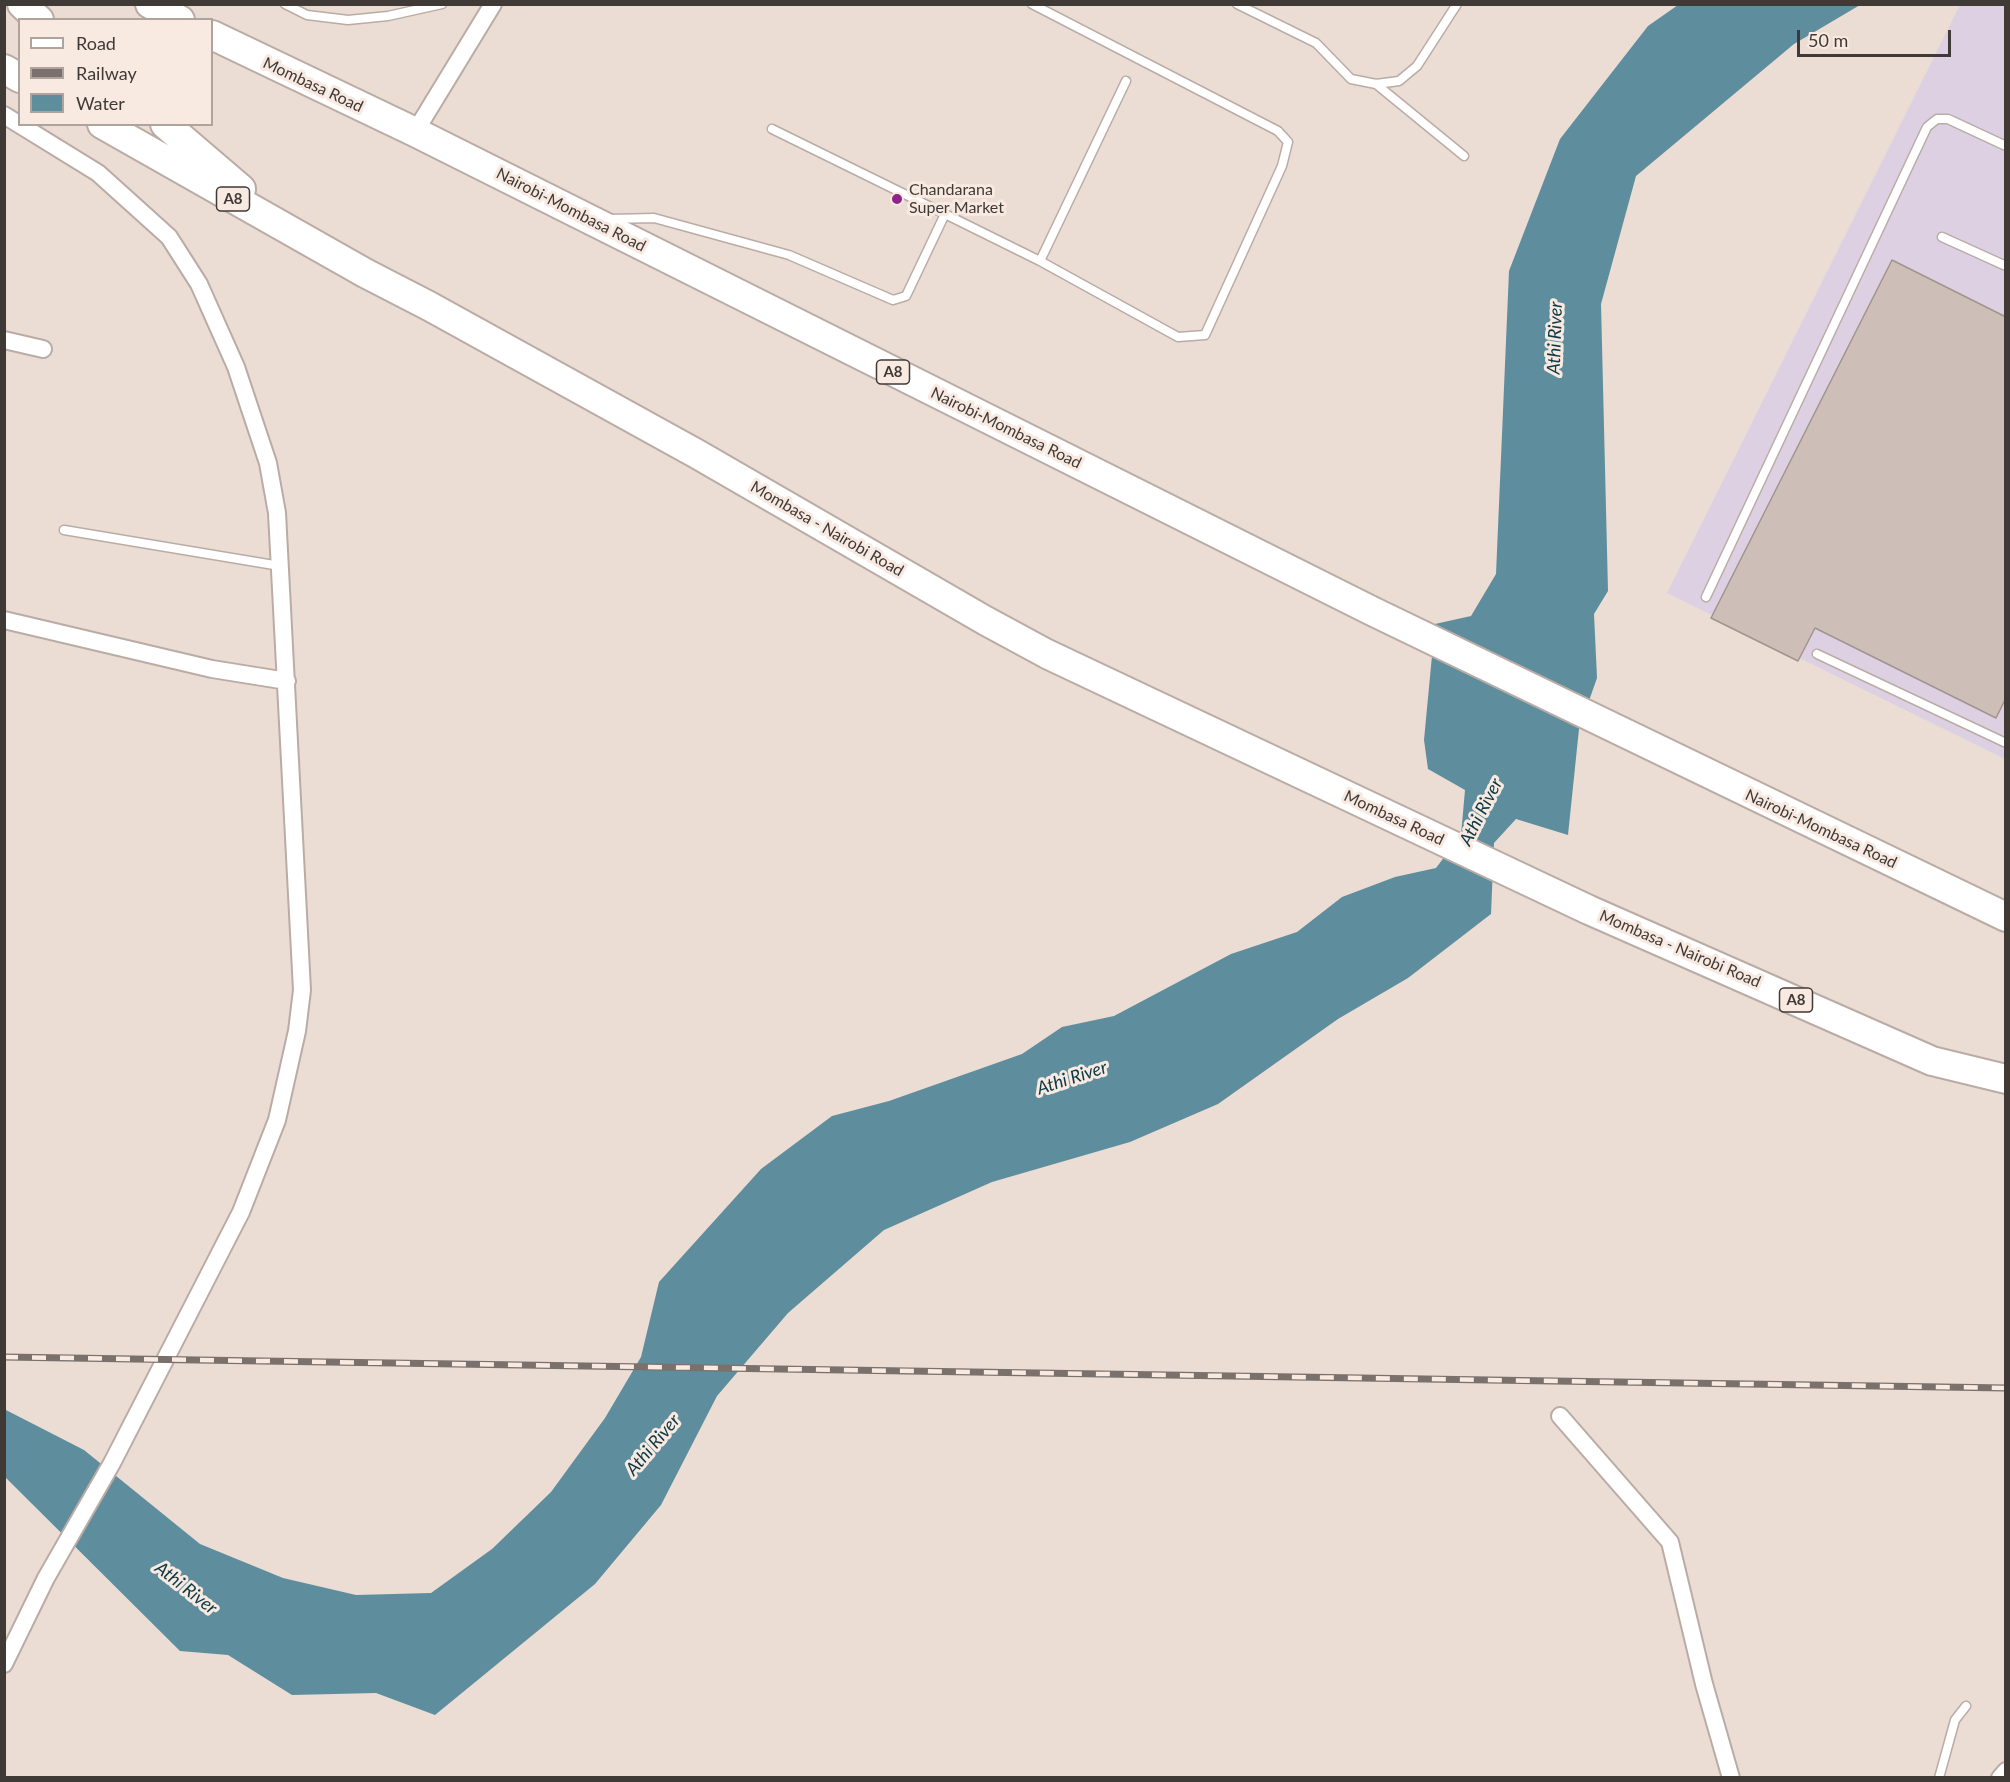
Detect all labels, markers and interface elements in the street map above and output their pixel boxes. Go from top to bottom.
legend [18,18,213,126]
scale bar [1800,18,1954,56]
text: 50 m [1808,29,1848,51]
text: Road [76,32,116,54]
street label: Mombasa Road [260,53,366,117]
text: Railway [76,62,137,84]
text: Water [76,92,125,114]
street label: Nairobi-Mombasa Road [493,164,649,256]
place label: Chandarana Super Market [909,180,1004,218]
road number: A8 [216,187,250,211]
marker: Chandarana Super Market [890,192,904,206]
water label: Athi River [1543,301,1567,375]
road number: A8 [876,360,910,384]
street label: Nairobi-Mombasa Road [928,383,1084,473]
street label: Mombasa - Nairobi Road [747,477,907,581]
water label: Athi River [1455,775,1507,849]
street label: Nairobi-Mombasa Road [1742,785,1900,873]
street label: Mombasa Road [1341,786,1447,850]
street label: Mombasa - Nairobi Road [1596,906,1764,992]
road number: A8 [1780,988,1812,1012]
water label: Athi River [1034,1056,1110,1100]
water label: Athi River [621,1410,685,1480]
water label: Athi River [151,1557,221,1619]

